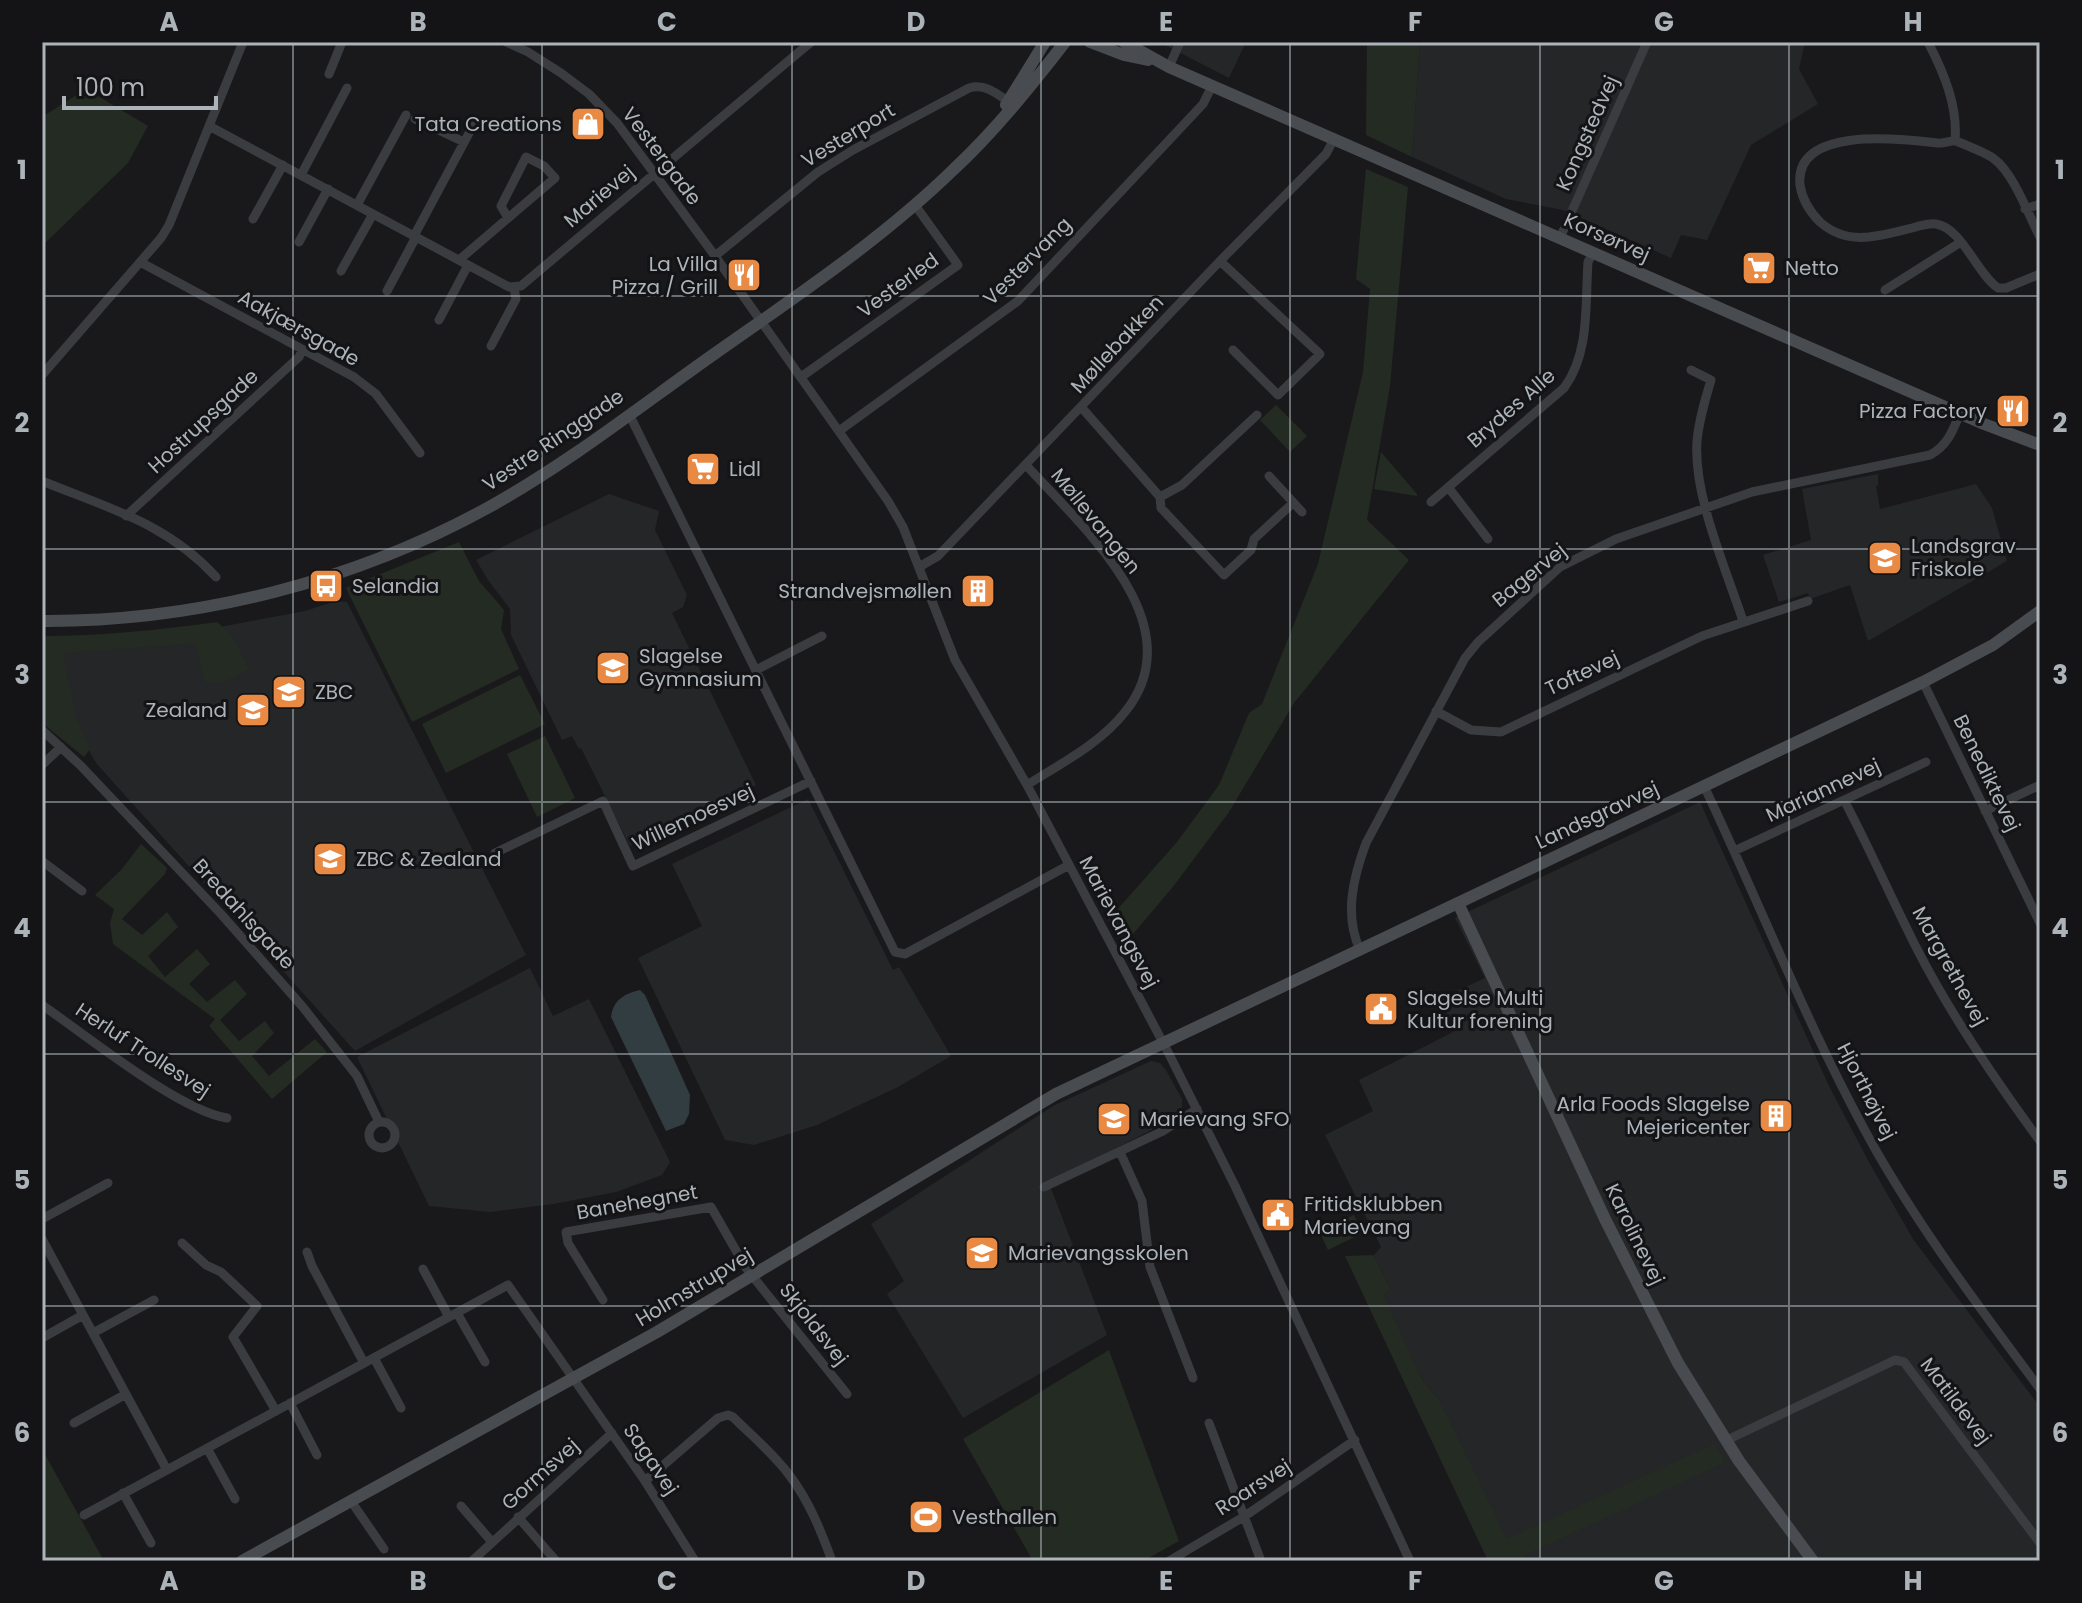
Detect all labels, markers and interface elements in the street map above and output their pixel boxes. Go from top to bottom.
text: A [159,4,179,40]
text: B [409,4,427,40]
text: C [657,4,677,40]
text: D [907,4,926,40]
text: E [1159,4,1173,40]
text: F [1408,4,1422,40]
text: G [1654,4,1674,40]
text: H [1903,4,1923,40]
scale bar [64,60,216,110]
text: 100 m [76,71,145,104]
street label: Kongstedvej [1549,71,1625,195]
street label: Vesterport [796,96,900,174]
street label: Vestergade [616,101,708,211]
shop icon: Tata Creations [569,105,607,143]
place label: Tata Creations [414,110,562,138]
text: 1 [17,152,27,188]
text: 1 [2055,152,2065,188]
street label: Marievej [558,158,640,234]
street label: Korsørvej [1559,206,1655,268]
street label: Vestervang [977,211,1077,311]
street label: Vesterled [852,246,944,324]
supermarket icon: Netto [1740,249,1778,287]
place label: La Villa Pizza / Grill [612,250,718,301]
place label: Netto [1785,254,1839,282]
restaurant icon: La Villa Pizza / Grill [725,256,763,294]
street label: Aakjærsgade [233,283,365,373]
street label: Møllebakken [1064,289,1170,399]
street label: Hostrupsgade [142,362,264,480]
street label: Brydes Alle [1461,362,1561,454]
street label: Vestre Ringgade [477,382,629,498]
restaurant icon: Pizza Factory [1994,392,2032,430]
place label: Pizza Factory [1859,397,1987,425]
text: 2 [15,405,30,441]
text: 2 [2053,405,2068,441]
supermarket icon: Lidl [684,450,722,488]
place label: Lidl [729,455,761,483]
street label: Møllevangen [1045,462,1147,580]
place label: Landsgrav Friskole [1911,532,2016,583]
street label: Bagervej [1486,537,1572,613]
school or university icon: Landsgrav Friskole [1866,539,1904,577]
bus stop icon: Selandia [307,567,345,605]
place label: Selandia [352,572,439,600]
building icon: Strandvejsmøllen [959,572,997,610]
place label: Strandvejsmøllen [778,577,952,605]
place label: Slagelse Gymnasium [639,642,762,693]
street label: Toftevej [1541,644,1623,702]
school or university icon: Slagelse Gymnasium [594,649,632,687]
text: 3 [14,657,30,693]
text: 3 [2052,657,2068,693]
school or university icon: ZBC [270,673,308,711]
place label: ZBC [315,678,354,706]
school or university icon: Zealand [234,691,272,729]
place label: Zealand [146,696,227,724]
street label: Benediktevej [1947,710,2027,836]
street label: Mariannevej [1761,751,1885,829]
street label: Landsgravvej [1531,774,1663,856]
street label: Willemoesvej [627,777,759,857]
school or university icon: ZBC & Zealand [311,840,349,878]
place label: ZBC & Zealand [356,845,501,873]
street label: Marievangsvej [1072,851,1166,993]
street label: Bredahlsgade [187,853,301,975]
street label: Margrethevej [1906,901,1994,1031]
text: 4 [13,910,31,946]
text: 4 [2051,910,2069,946]
place label: Slagelse Multi Kultur forening [1407,984,1553,1035]
public building icon: Slagelse Multi Kultur forening [1362,990,1400,1028]
street label: Herluf Trollesvej [70,996,216,1104]
street label: Hjorthøjvej [1831,1038,1903,1144]
place label: Arla Foods Slagelse Mejericenter [1556,1090,1750,1141]
building icon: Arla Foods Slagelse Mejericenter [1757,1097,1795,1135]
school or university icon: Marievang SFO [1095,1100,1133,1138]
place label: Marievang SFO [1140,1105,1289,1133]
text: 5 [14,1162,30,1198]
text: 5 [2052,1162,2068,1198]
street label: Banehegnet [574,1178,700,1226]
street label: Karolinevej [1598,1179,1672,1289]
place label: Fritidsklubben Marievang [1304,1190,1443,1241]
public building icon: Fritidsklubben Marievang [1259,1196,1297,1234]
school or university icon: Marievangsskolen [963,1234,1001,1272]
place label: Marievangsskolen [1008,1239,1189,1267]
street label: Holmstrupvej [630,1241,758,1333]
street label: Skjoldsvej [773,1277,855,1371]
street label: Matildevej [1914,1352,1998,1450]
text: 6 [14,1415,30,1451]
text: 6 [2052,1415,2068,1451]
street label: Sagavej [617,1418,685,1500]
street label: Gormsvej [495,1432,585,1516]
street label: Roarsvej [1210,1452,1296,1522]
sports icon: Vesthallen [907,1498,945,1536]
place label: Vesthallen [952,1503,1057,1531]
text: A [159,1563,179,1599]
text: B [409,1563,427,1599]
text: C [657,1563,677,1599]
text: D [907,1563,926,1599]
text: E [1159,1563,1173,1599]
text: F [1408,1563,1422,1599]
text: G [1654,1563,1674,1599]
text: H [1903,1563,1923,1599]

